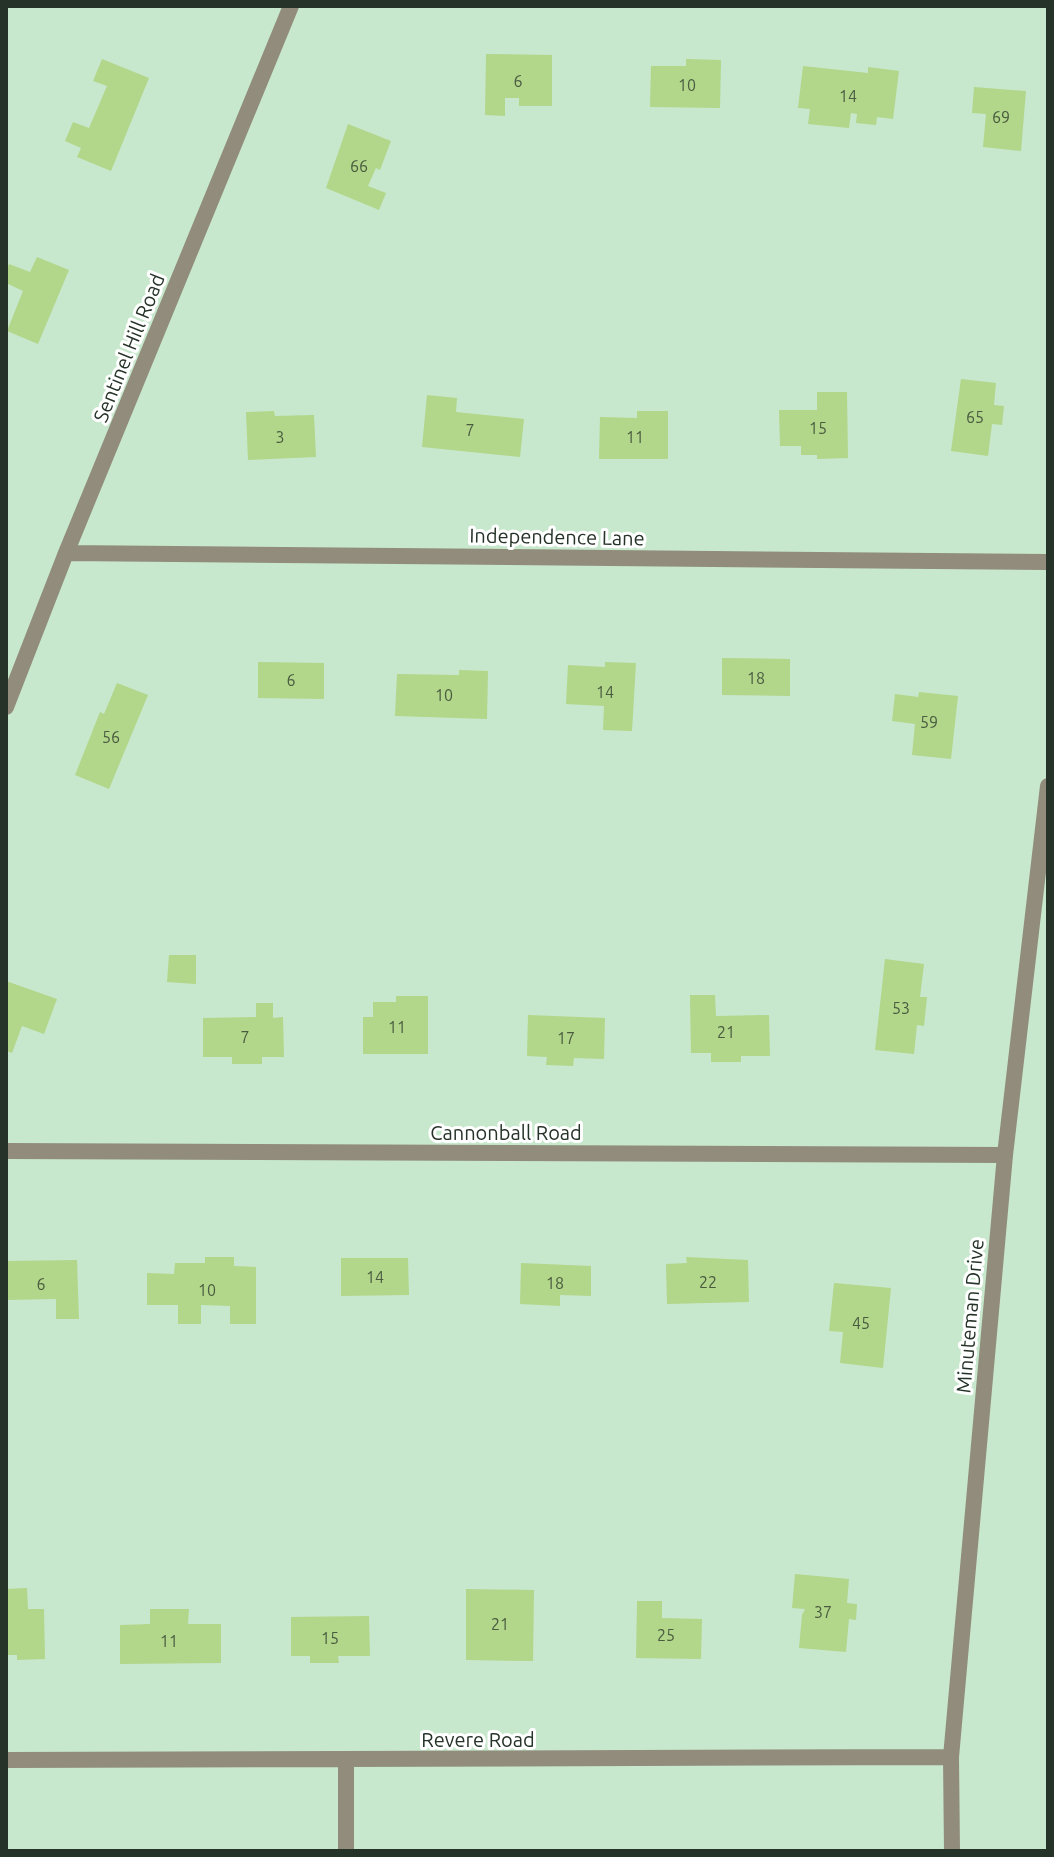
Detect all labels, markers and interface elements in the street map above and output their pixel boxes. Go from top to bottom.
house number: 6 [513,72,523,90]
house number: 10 [678,76,696,94]
house number: 14 [839,87,857,105]
house number: 69 [992,108,1010,126]
house number: 66 [350,157,368,175]
street label: Sentinel Hill Road [88,270,169,425]
house number: 65 [966,408,984,426]
house number: 15 [809,419,827,437]
house number: 7 [465,421,475,439]
house number: 3 [275,428,285,446]
house number: 11 [626,428,644,446]
street label: Independence Lane [469,523,645,550]
house number: 18 [747,669,765,687]
house number: 6 [286,671,296,689]
house number: 14 [596,683,614,701]
house number: 10 [435,686,453,704]
house number: 59 [920,713,938,731]
house number: 56 [102,728,120,746]
house number: 53 [892,999,910,1017]
house number: 11 [388,1018,406,1036]
house number: 21 [717,1023,735,1041]
house number: 7 [240,1028,250,1046]
house number: 17 [557,1029,575,1047]
street label: Cannonball Road [430,1121,582,1144]
street label: Minuteman Drive [951,1238,988,1394]
house number: 14 [366,1268,384,1286]
house number: 22 [699,1273,717,1291]
house number: 18 [546,1274,564,1292]
house number: 6 [36,1275,46,1293]
house number: 10 [198,1281,216,1299]
house number: 45 [852,1314,870,1332]
house number: 37 [814,1603,832,1621]
house number: 21 [491,1615,509,1633]
house number: 25 [657,1626,675,1644]
house number: 15 [321,1629,339,1647]
house number: 11 [160,1632,178,1650]
street label: Revere Road [421,1728,535,1751]

